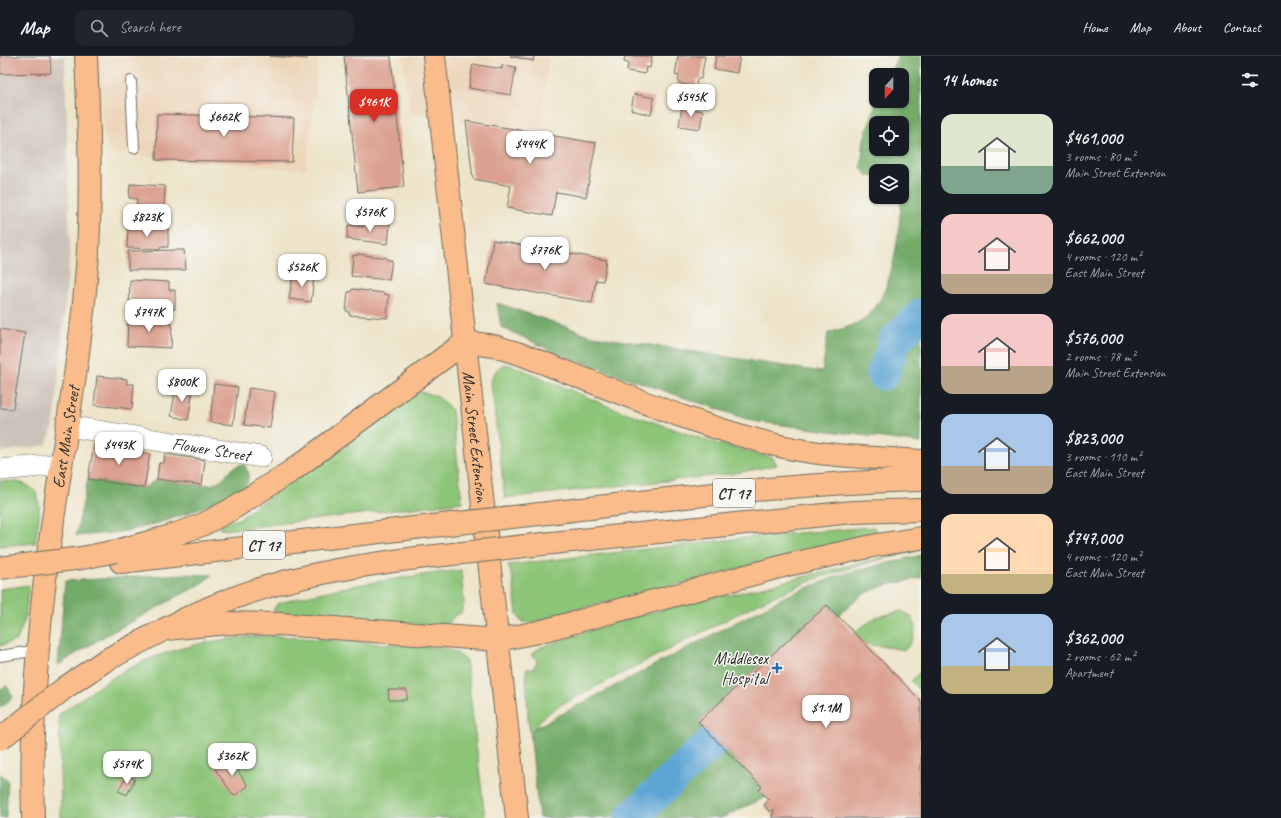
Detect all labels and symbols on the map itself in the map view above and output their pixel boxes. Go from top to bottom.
north arrow [869,68,909,108]
pin: $545K [663,84,719,118]
pin: $461K [346,89,402,123]
pin: $662K [196,104,252,138]
pin: $444K [502,131,558,165]
pin: $576K [342,199,398,233]
pin: $823K [119,204,175,238]
pin: $776K [517,237,573,271]
pin: $526K [274,254,330,288]
pin: $747K [121,299,177,333]
pin: $800K [154,369,210,403]
street label: Main Street Extension [457,370,493,505]
street label: East Main Street [48,382,85,489]
pin: $443K [91,432,147,466]
street label: Flower Street [171,433,254,466]
road number: CT 17 [713,479,755,507]
road number: CT 17 [243,531,285,559]
place label: Middlesex Hospital [713,648,771,689]
marker: Middlesex Hospital [771,662,783,674]
pin: $1.1M [798,695,854,729]
pin: $362K [204,743,260,777]
pin: $574K [99,751,155,785]

